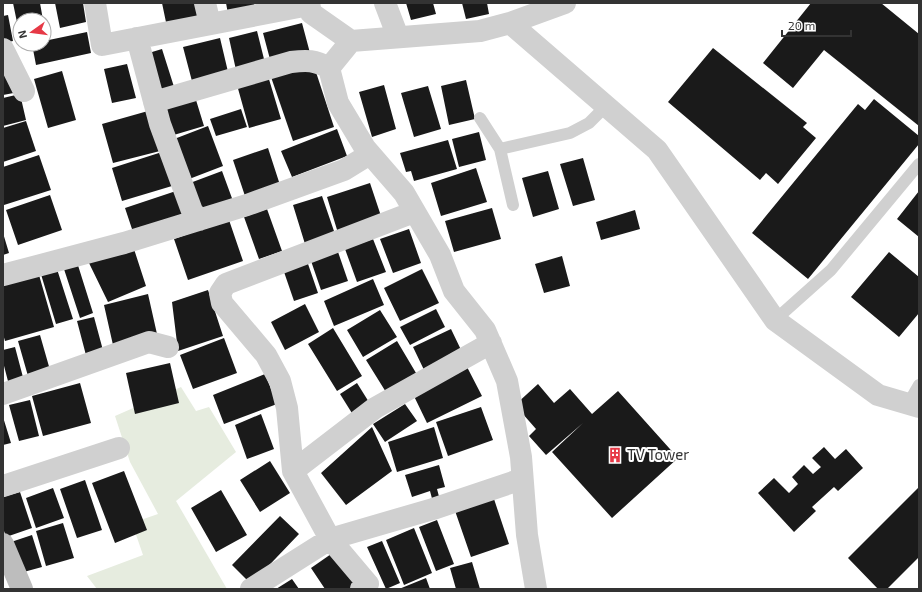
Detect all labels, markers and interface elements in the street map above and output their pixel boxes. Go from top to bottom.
north arrow [12,12,52,52]
scale bar [782,12,851,38]
text: 20 m [788,18,815,32]
text: N [15,29,29,40]
place label: TV Tower [627,445,689,463]
building icon: TV Tower [606,446,624,464]

